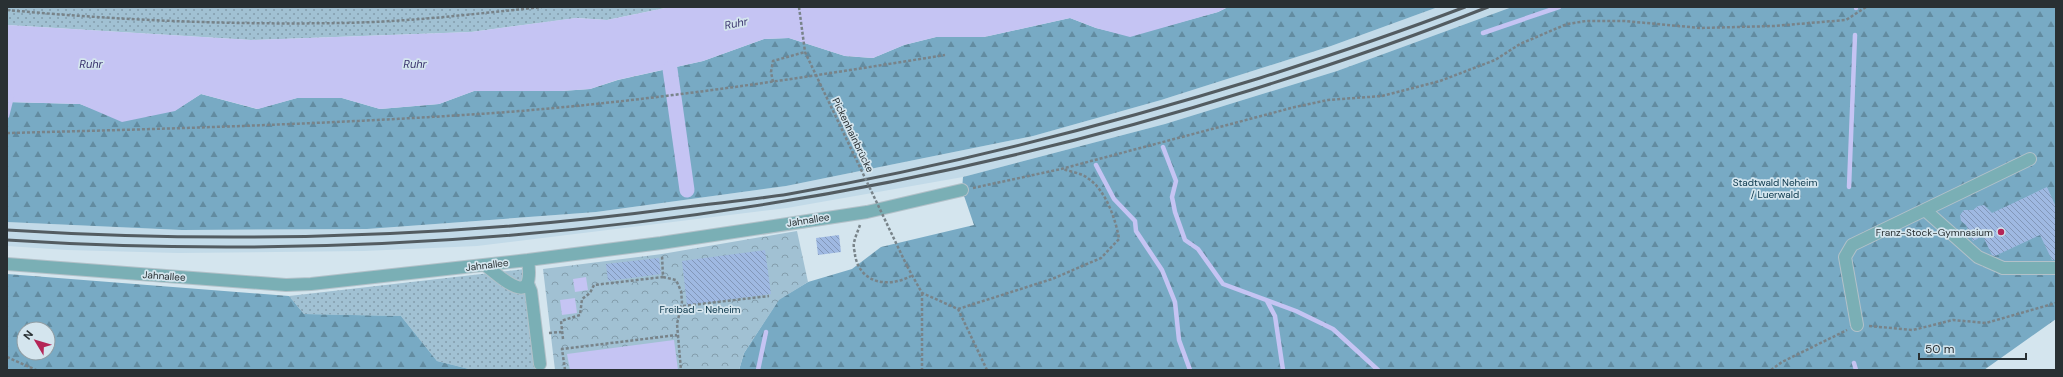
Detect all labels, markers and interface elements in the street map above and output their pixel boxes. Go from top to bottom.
water label: Ruhr [723,14,750,32]
water label: Ruhr [79,57,104,71]
water label: Ruhr [403,57,428,71]
street label: Pickenhainbrücke [829,96,877,175]
park label: Stadtwald Neheim / Luerwald [1733,176,1817,201]
street label: Jahnallee [786,210,831,230]
place label: Franz-Stock-Gymnasium [1876,226,1993,239]
marker: Franz-Stock-Gymnasium [1996,227,2006,237]
street label: Jahnallee [465,256,510,274]
street label: Jahnallee [142,268,186,284]
park label: Freibad - Neheim [660,303,741,316]
north arrow [16,321,56,361]
text: N [20,327,36,342]
scale bar [1919,335,2026,361]
text: 50 m [1925,341,1954,357]

